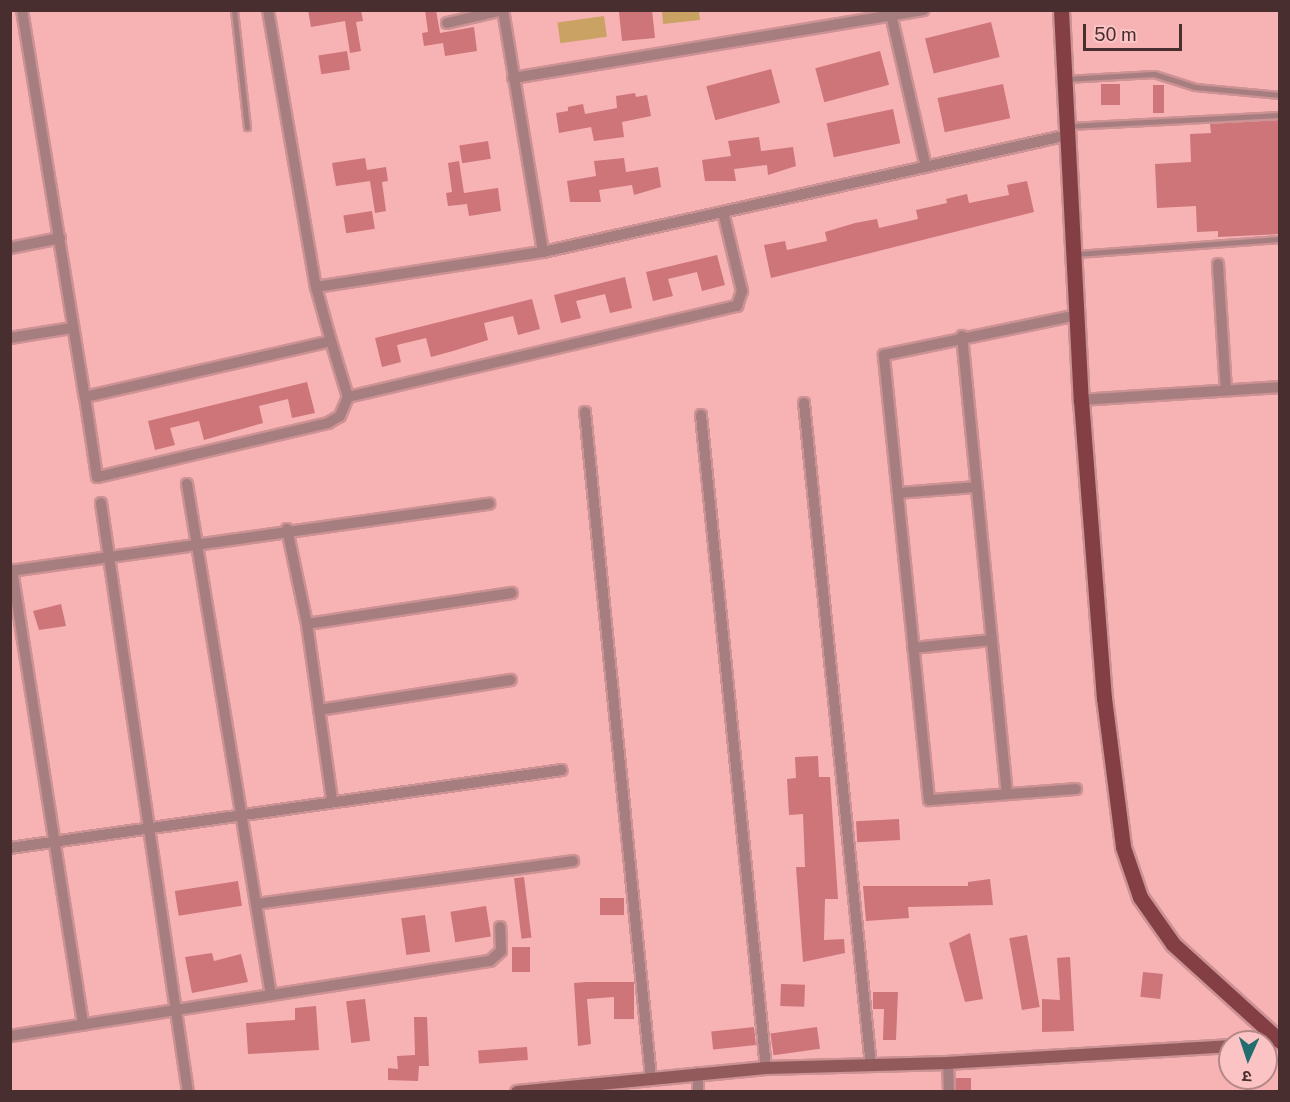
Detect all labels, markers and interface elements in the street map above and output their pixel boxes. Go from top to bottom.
scale bar [1086,12,1185,50]
text: 50 m [1094,24,1137,45]
north arrow [1218,1030,1278,1090]
text: उ [1242,1067,1252,1086]

